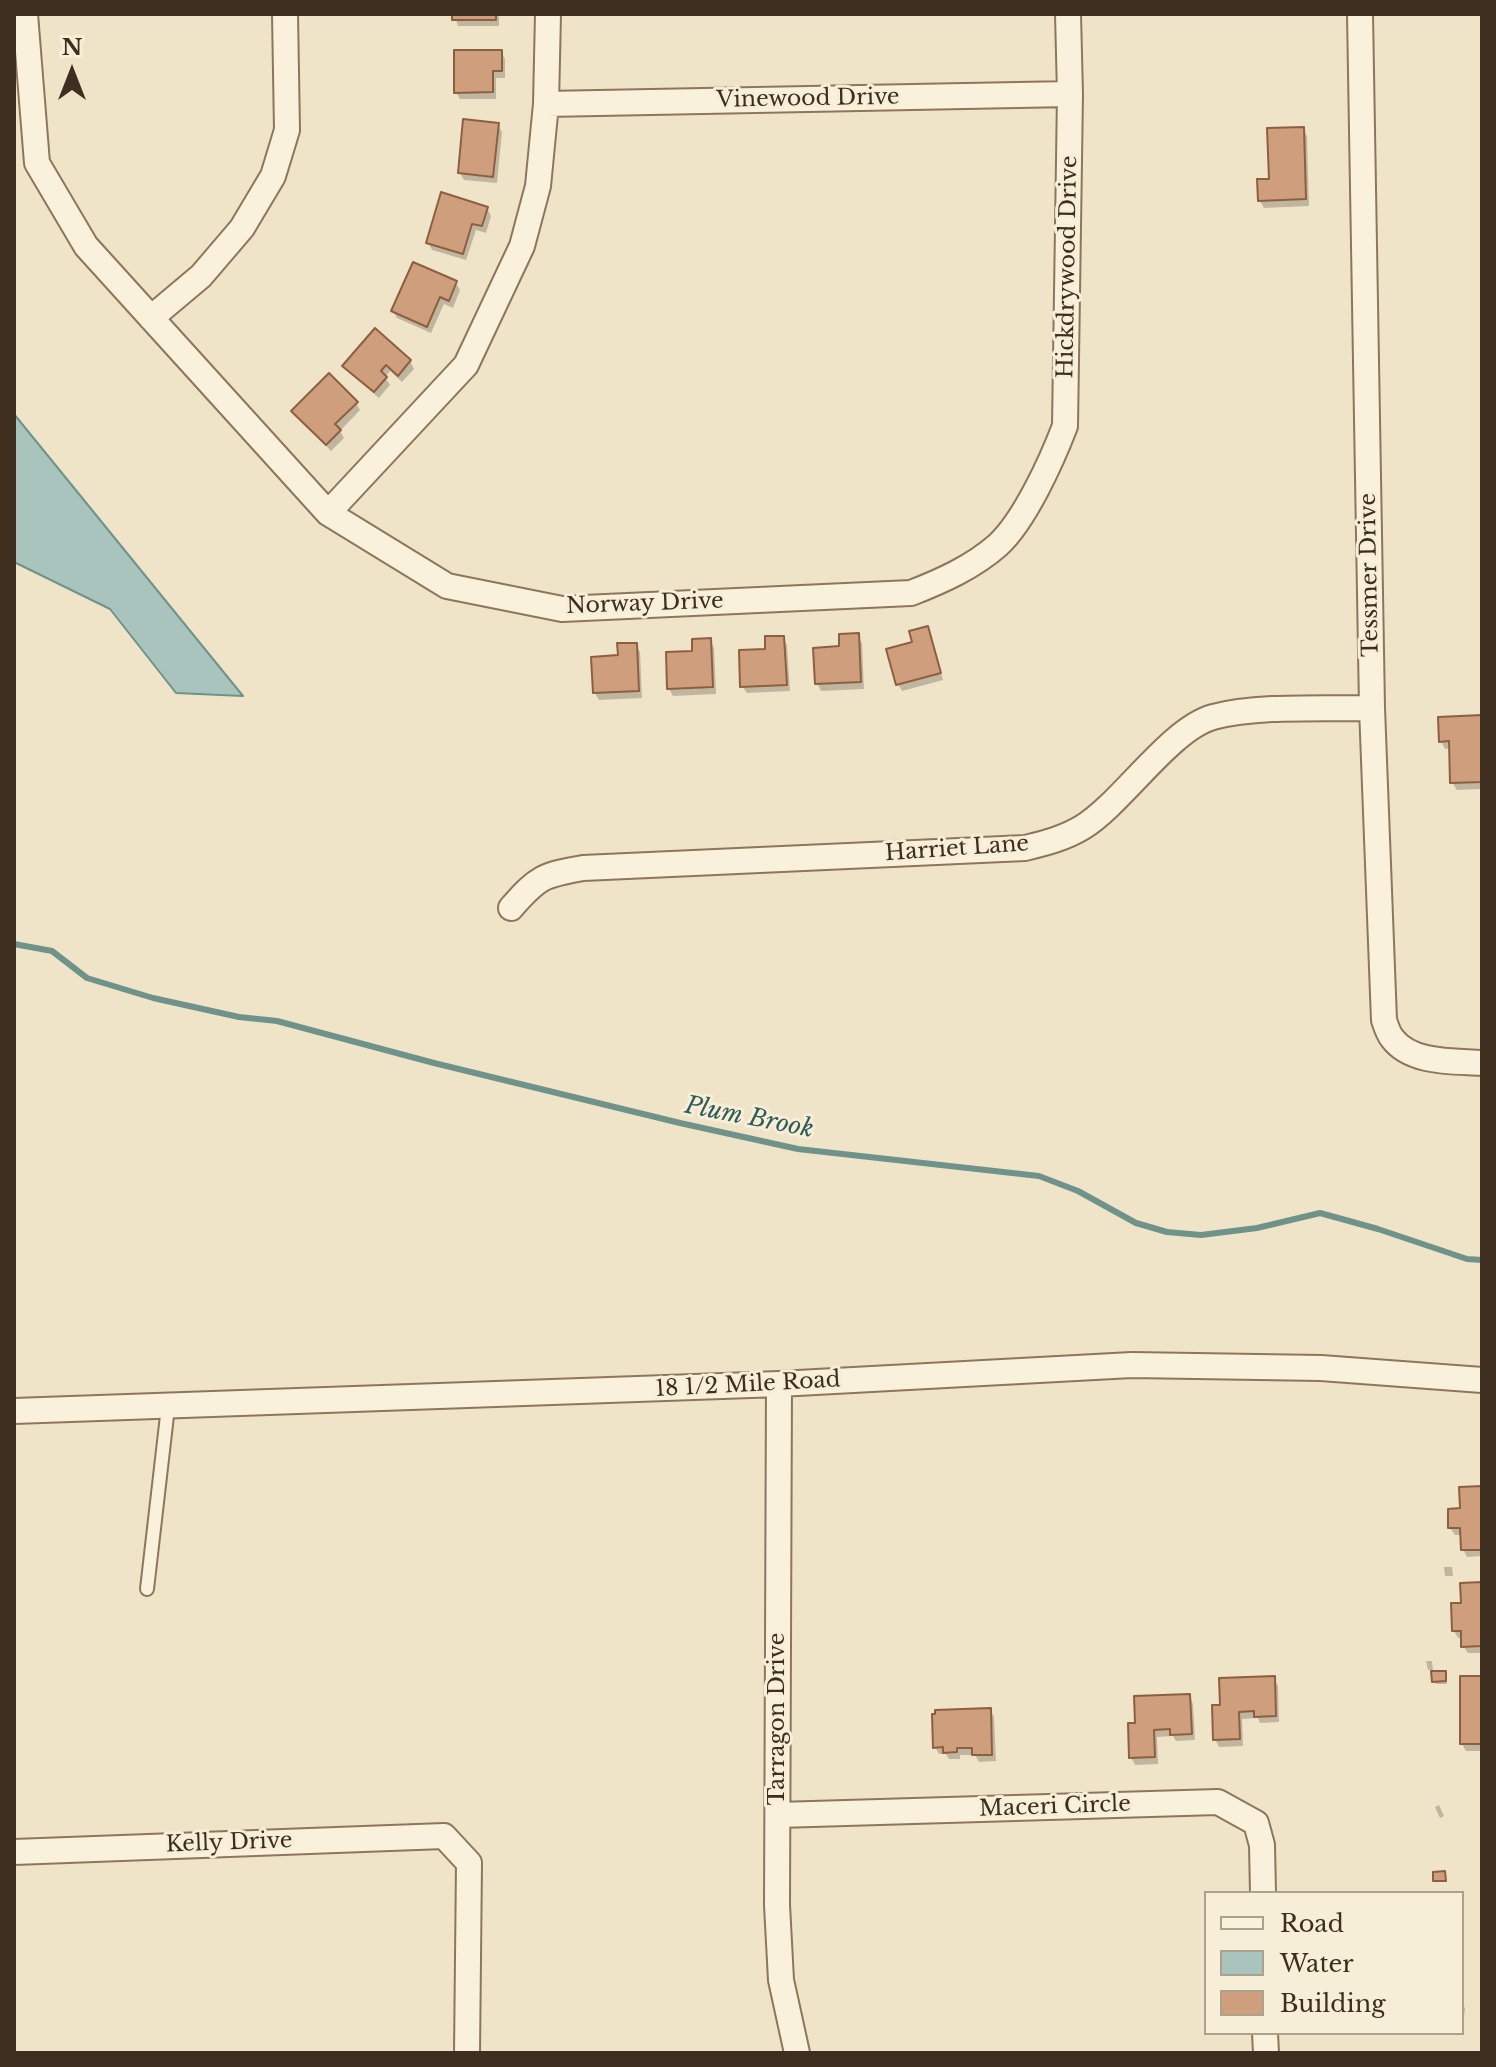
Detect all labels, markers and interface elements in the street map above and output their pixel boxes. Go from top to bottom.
north arrow [32,32,112,112]
text: N [62,34,82,61]
street label: Vinewood Drive [716,84,900,114]
street label: Hickdrywood Drive [1053,155,1083,379]
street label: Tessmer Drive [1355,493,1385,657]
street label: Norway Drive [566,588,724,620]
street label: Harriet Lane [884,831,1030,867]
water label: Plum Brook [682,1091,816,1145]
street label: 18 1/2 Mile Road [655,1367,841,1403]
street label: Tarragon Drive [765,1633,791,1805]
street label: Maceri Circle [979,1791,1131,1823]
street label: Kelly Drive [165,1828,293,1858]
legend [1204,1891,1464,2035]
text: Road [1280,1909,1344,1938]
text: Water [1280,1949,1354,1978]
text: Building [1280,1989,1386,2018]

